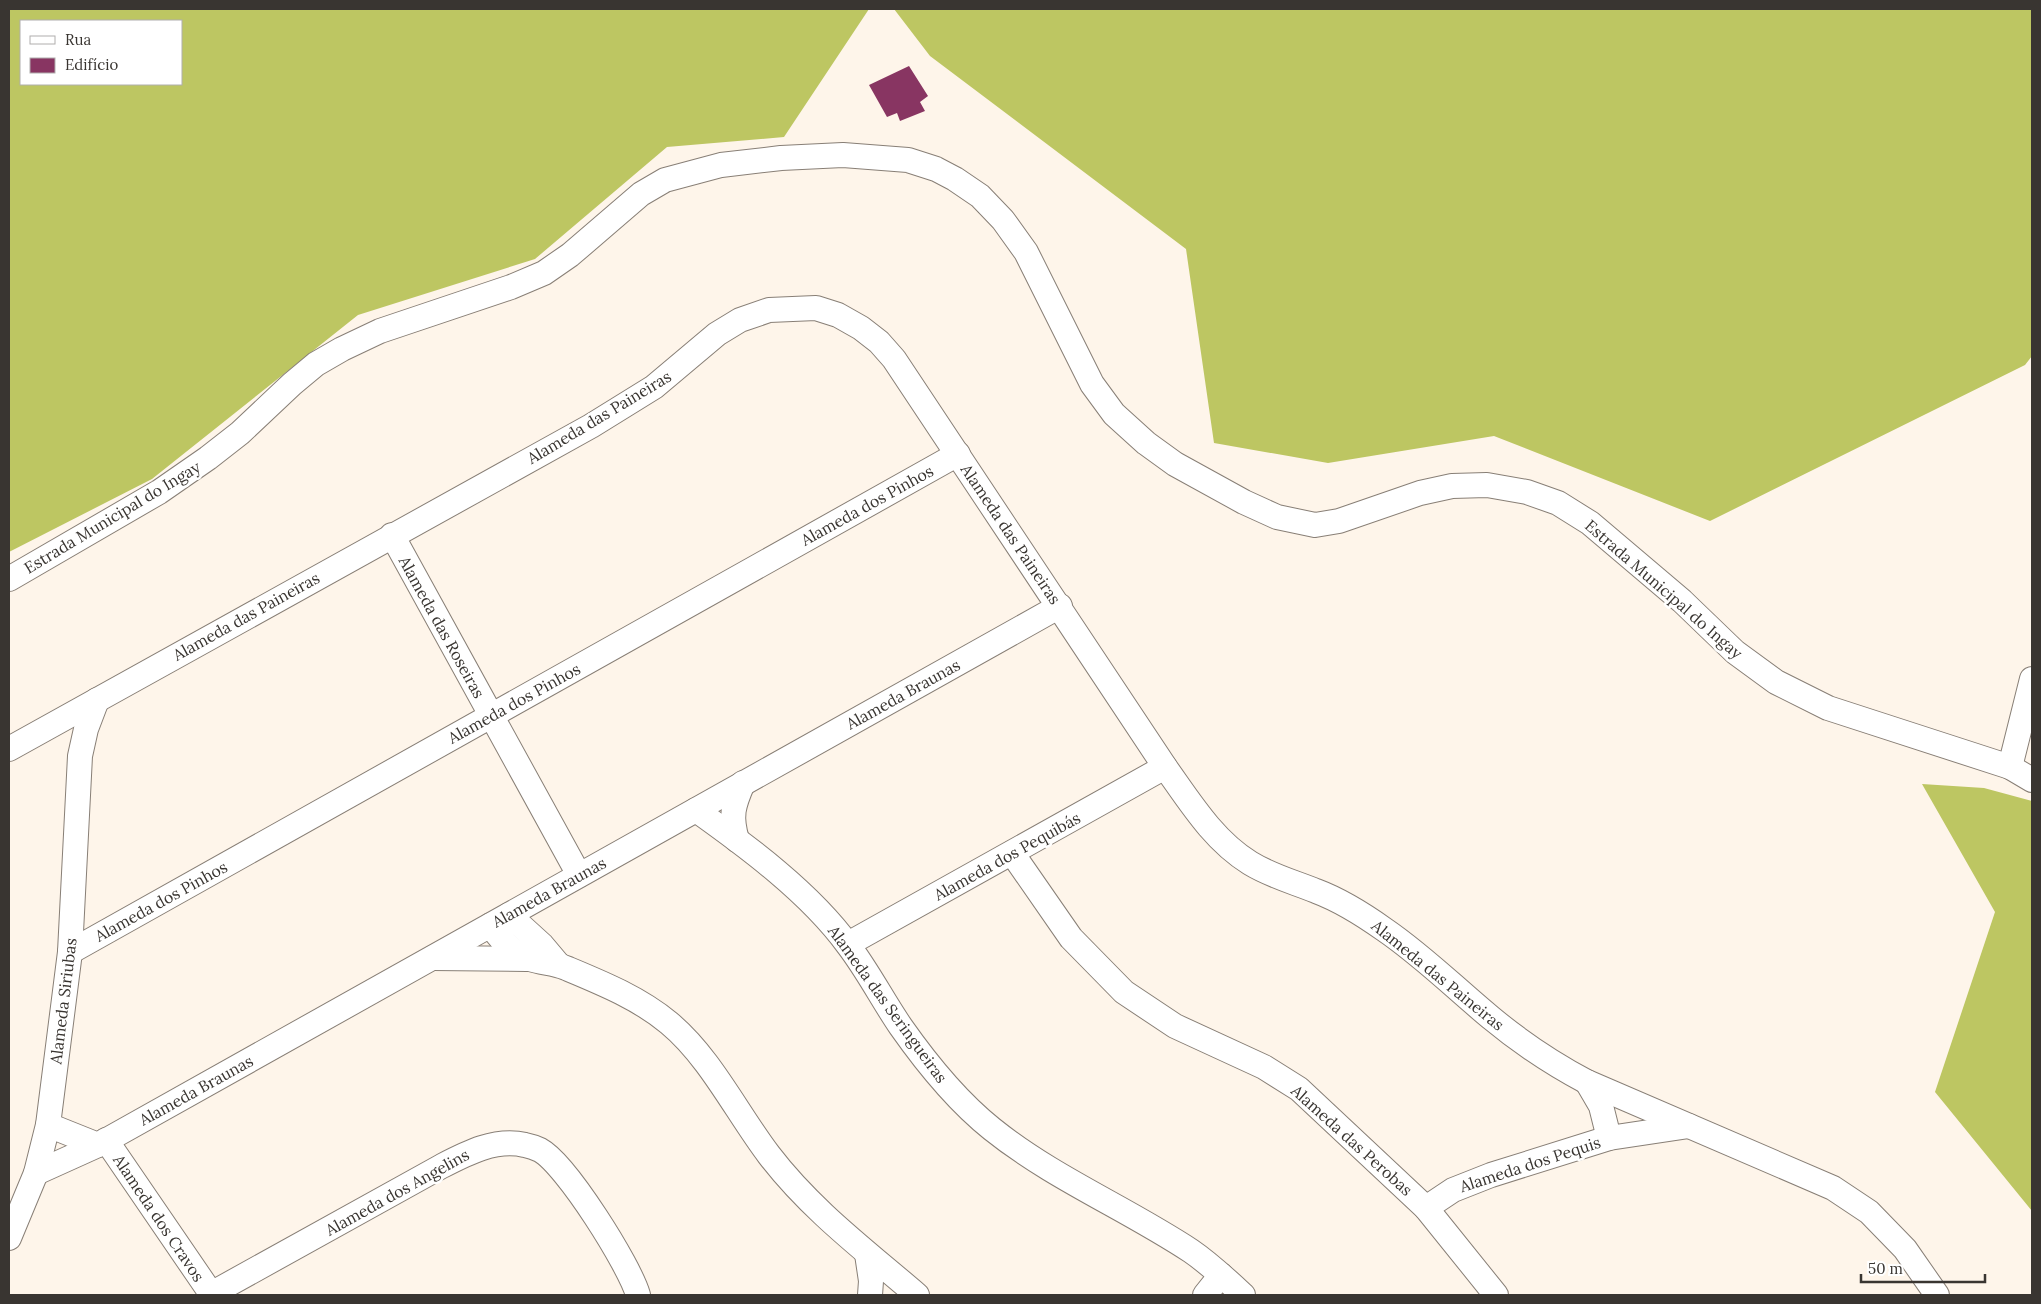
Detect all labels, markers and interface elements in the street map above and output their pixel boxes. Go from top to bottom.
legend [20,20,182,85]
text: Rua [65,30,91,49]
text: Edifício [65,55,118,74]
street label: Alameda das Paineiras [522,366,675,469]
street label: Estrada Municipal do Ingay [20,456,204,578]
street label: Alameda das Paineiras [956,459,1065,608]
street label: Alameda dos Pinhos [796,460,937,550]
street label: Estrada Municipal do Ingay [1581,515,1747,663]
street label: Alameda das Roseiras [394,552,489,702]
street label: Alameda das Paineiras [168,567,323,665]
street label: Alameda Braunas [842,654,964,734]
street label: Alameda dos Pinhos [443,658,584,748]
street label: Alameda dos Pequibás [929,807,1084,905]
street label: Alameda Braunas [488,852,610,932]
street label: Alameda dos Pinhos [90,856,231,946]
street label: Alameda das Paineiras [1367,915,1508,1035]
street label: Alameda das Seringueiras [824,920,952,1087]
street label: Alameda Siriubas [45,937,81,1066]
street label: Alameda Braunas [135,1050,257,1130]
street label: Alameda das Perobas [1286,1080,1417,1200]
street label: Alameda dos Pequis [1456,1132,1603,1197]
street label: Alameda dos Angelins [321,1144,472,1240]
street label: Alameda dos Cravos [109,1150,209,1285]
scale bar [1861,1252,1985,1284]
text: 50 m [1868,1259,1903,1278]

